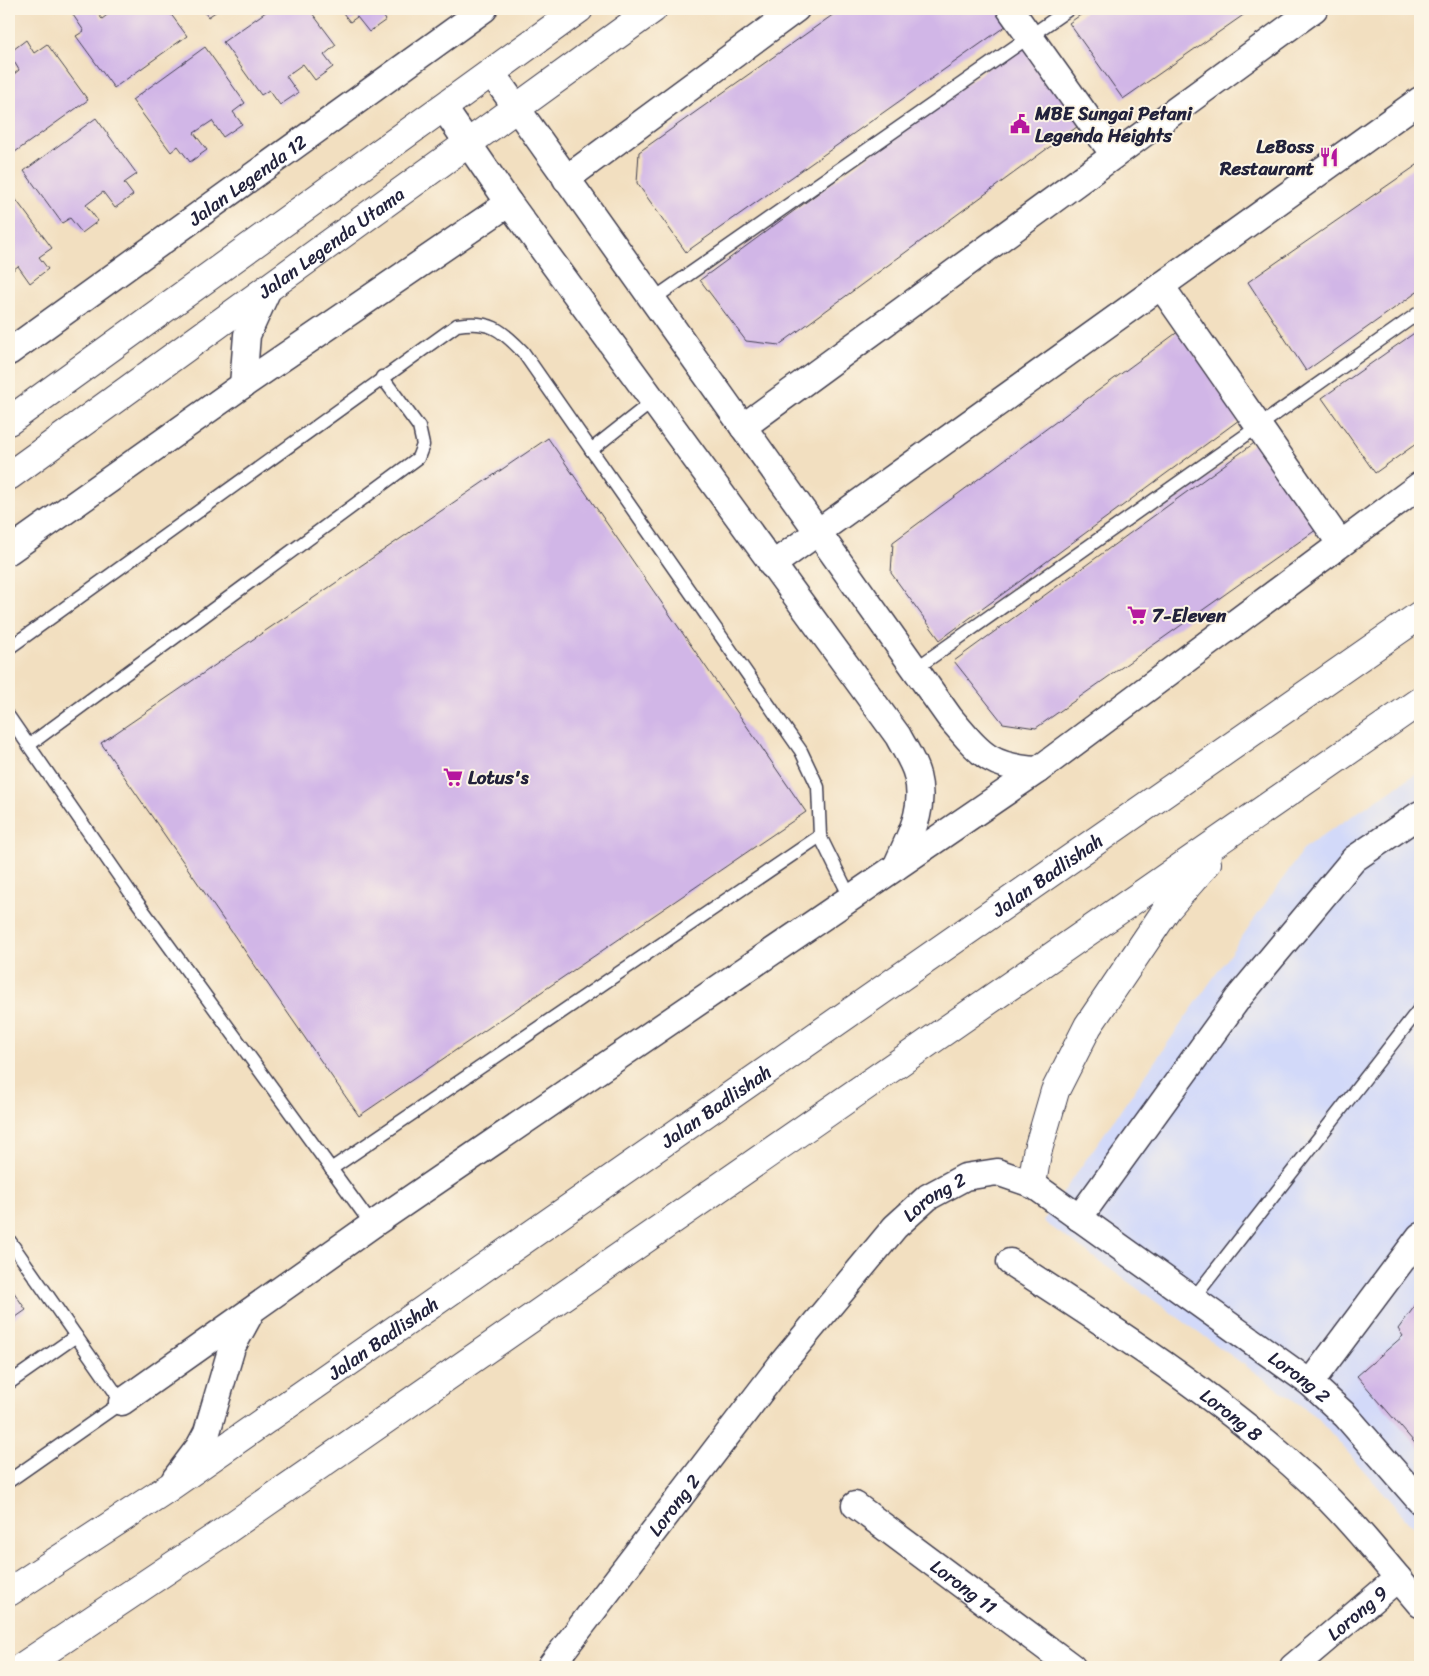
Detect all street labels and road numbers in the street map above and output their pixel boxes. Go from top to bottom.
street label: Jalan Legenda 12 [180,126,314,235]
street label: Jalan Legenda Utama [250,178,412,308]
street label: Jalan Badlishah [984,825,1110,926]
street label: Jalan Badlishah [653,1056,779,1157]
street label: Lorong 2 [895,1163,972,1230]
street label: Jalan Badlishah [320,1288,446,1390]
street label: Lorong 2 [1261,1342,1338,1412]
street label: Lorong 8 [1193,1380,1270,1450]
street label: Lorong 2 [639,1467,709,1544]
street label: Lorong 11 [923,1551,1004,1623]
street label: Lorong 9 [1319,1577,1396,1649]

